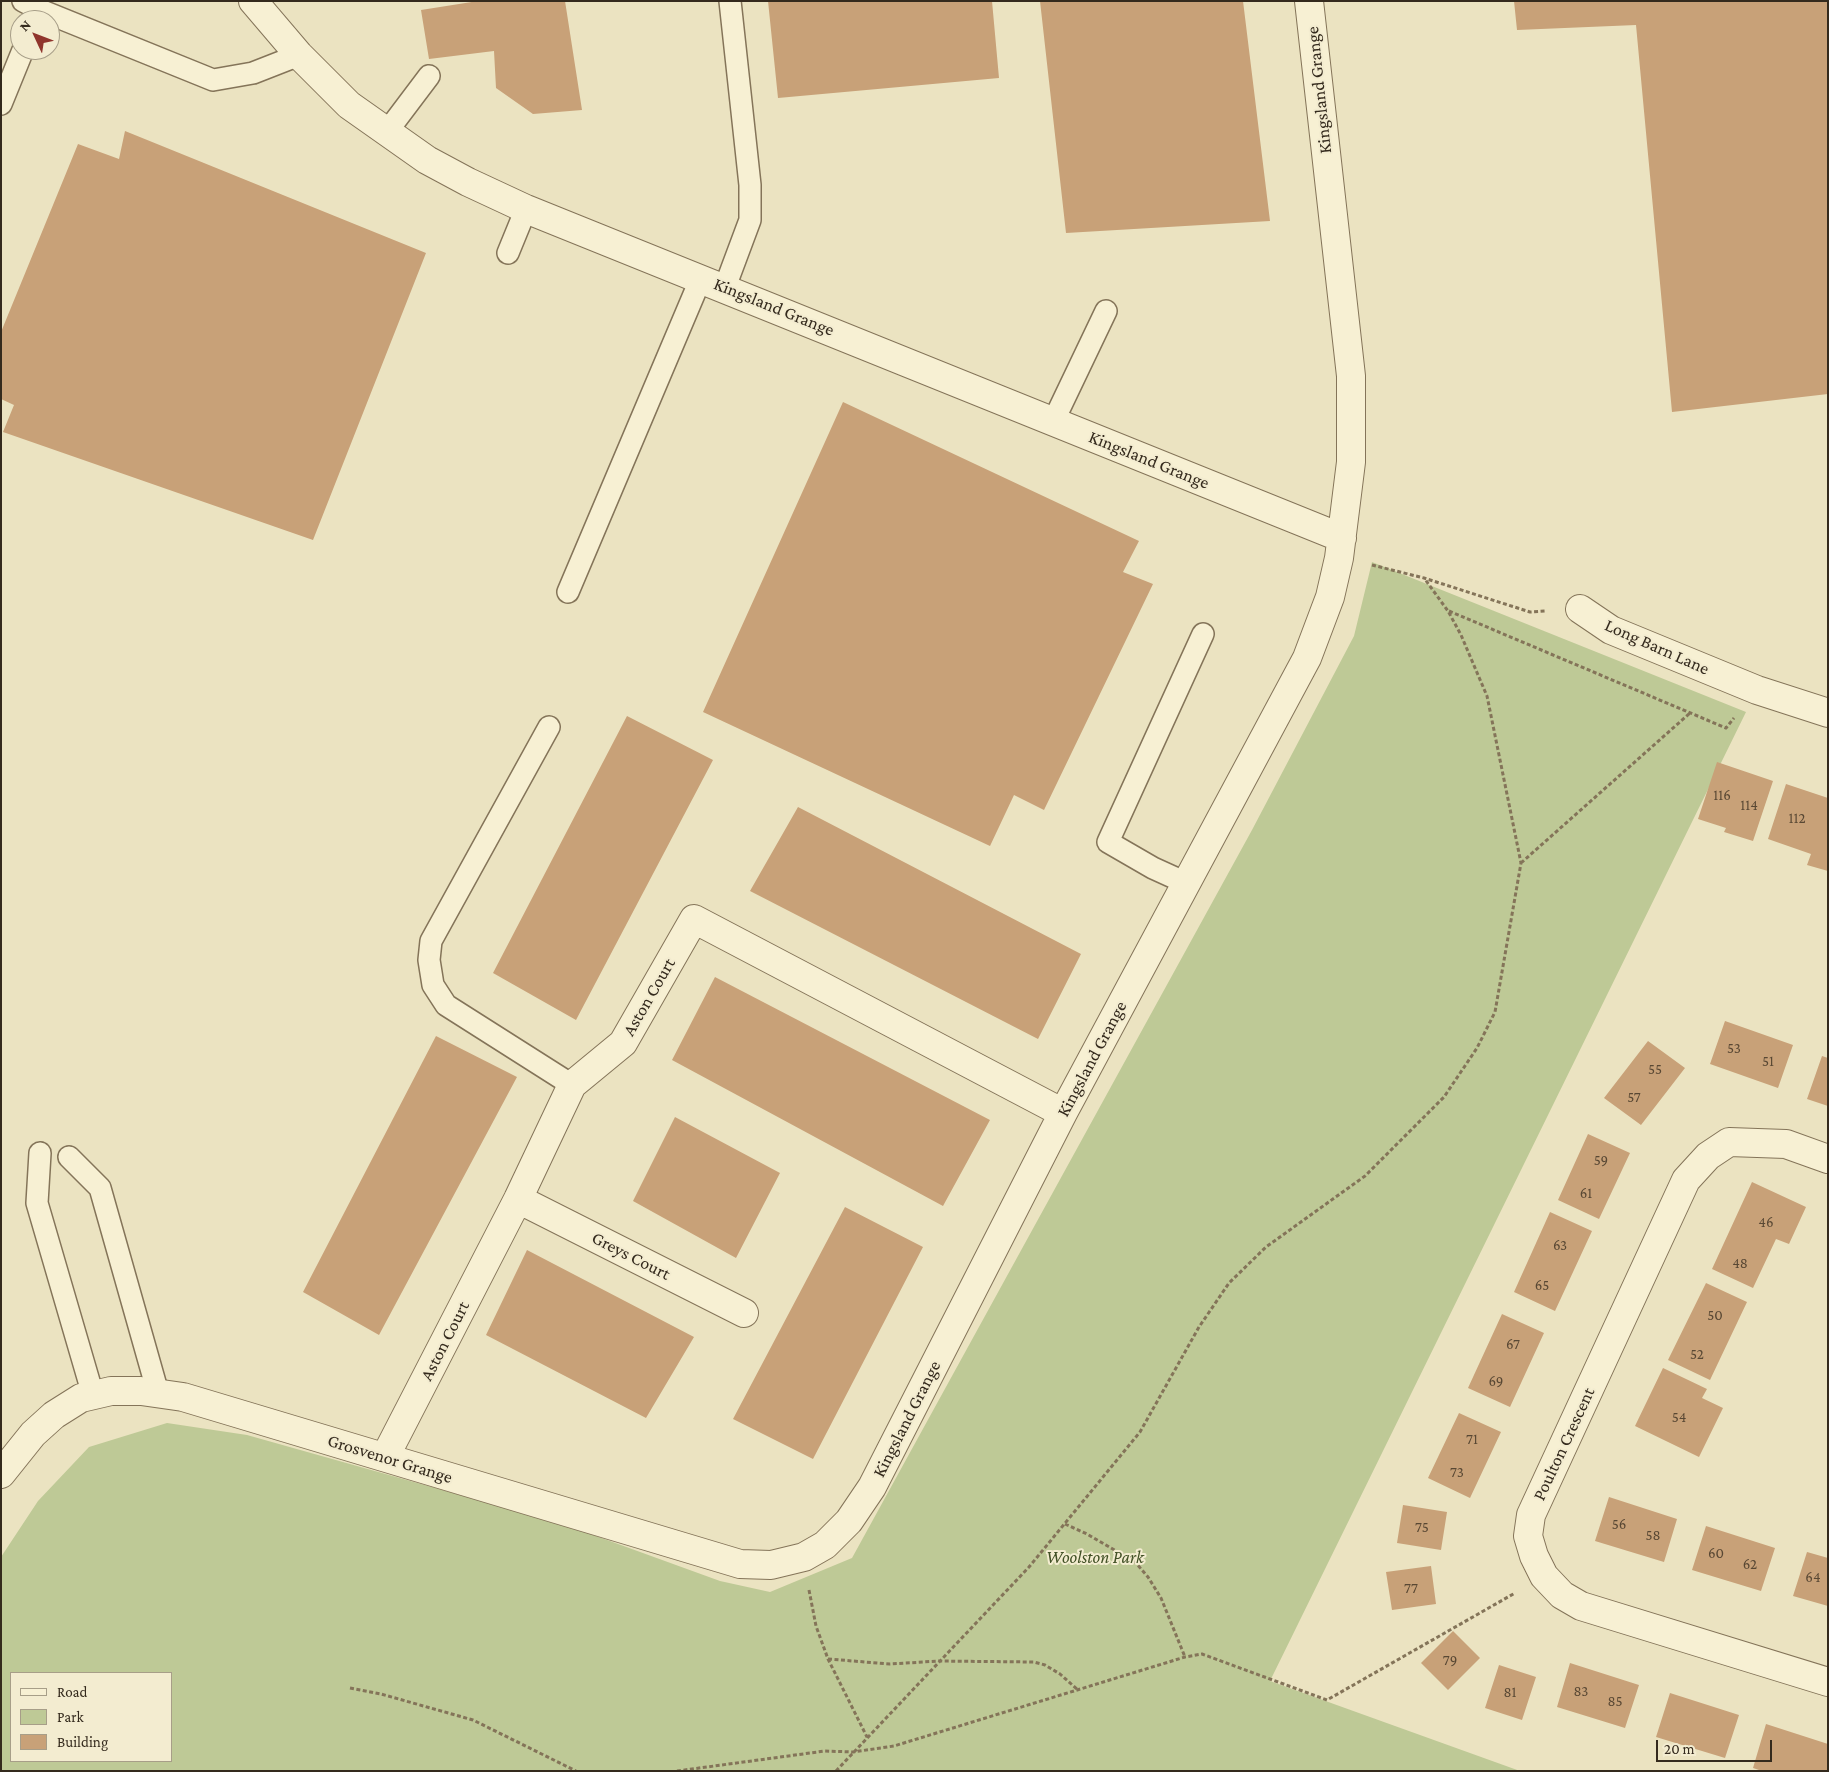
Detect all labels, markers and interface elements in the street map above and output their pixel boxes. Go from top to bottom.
north arrow [10,10,60,60]
text: N [16,17,34,34]
street label: Kingsland Grange [1302,25,1336,155]
street label: Kingsland Grange [711,273,837,341]
street label: Kingsland Grange [1086,426,1212,494]
street label: Long Barn Lane [1601,614,1713,680]
house number: 116 [1713,786,1731,804]
house number: 114 [1740,796,1758,814]
house number: 112 [1788,809,1806,827]
street label: Aston Court [618,954,680,1040]
street label: Kingsland Grange [1052,997,1132,1121]
house number: 53 [1727,1039,1741,1057]
house number: 51 [1762,1052,1774,1070]
house number: 55 [1648,1060,1662,1078]
house number: 57 [1627,1088,1641,1106]
house number: 59 [1594,1151,1608,1169]
house number: 61 [1580,1184,1592,1202]
house number: 46 [1758,1213,1774,1231]
street label: Greys Court [588,1227,674,1285]
house number: 63 [1553,1236,1567,1254]
house number: 48 [1732,1254,1748,1272]
house number: 65 [1535,1276,1549,1294]
street label: Aston Court [416,1298,474,1384]
house number: 50 [1707,1306,1723,1324]
house number: 67 [1506,1335,1520,1353]
house number: 52 [1690,1345,1704,1363]
street label: Kingsland Grange [868,1357,946,1481]
house number: 69 [1489,1372,1503,1390]
street label: Poulton Crescent [1528,1384,1600,1504]
house number: 54 [1672,1408,1686,1426]
street label: Grosvenor Grange [325,1430,455,1488]
house number: 71 [1466,1430,1478,1448]
house number: 73 [1450,1463,1464,1481]
house number: 56 [1612,1515,1626,1533]
house number: 75 [1415,1518,1429,1536]
house number: 58 [1645,1526,1661,1544]
house number: 60 [1708,1544,1724,1562]
park label: Woolston Park [1046,1546,1144,1568]
house number: 62 [1743,1555,1757,1573]
house number: 64 [1805,1568,1821,1586]
house number: 77 [1404,1579,1418,1597]
house number: 79 [1443,1651,1457,1669]
legend [10,1672,172,1762]
house number: 83 [1574,1682,1588,1700]
house number: 81 [1503,1683,1517,1701]
text: Road [57,1684,87,1700]
house number: 85 [1608,1692,1622,1710]
text: Park [57,1709,84,1725]
scale bar [1659,1730,1775,1762]
text: Building [57,1734,108,1750]
text: 20 m [1664,1741,1695,1757]

